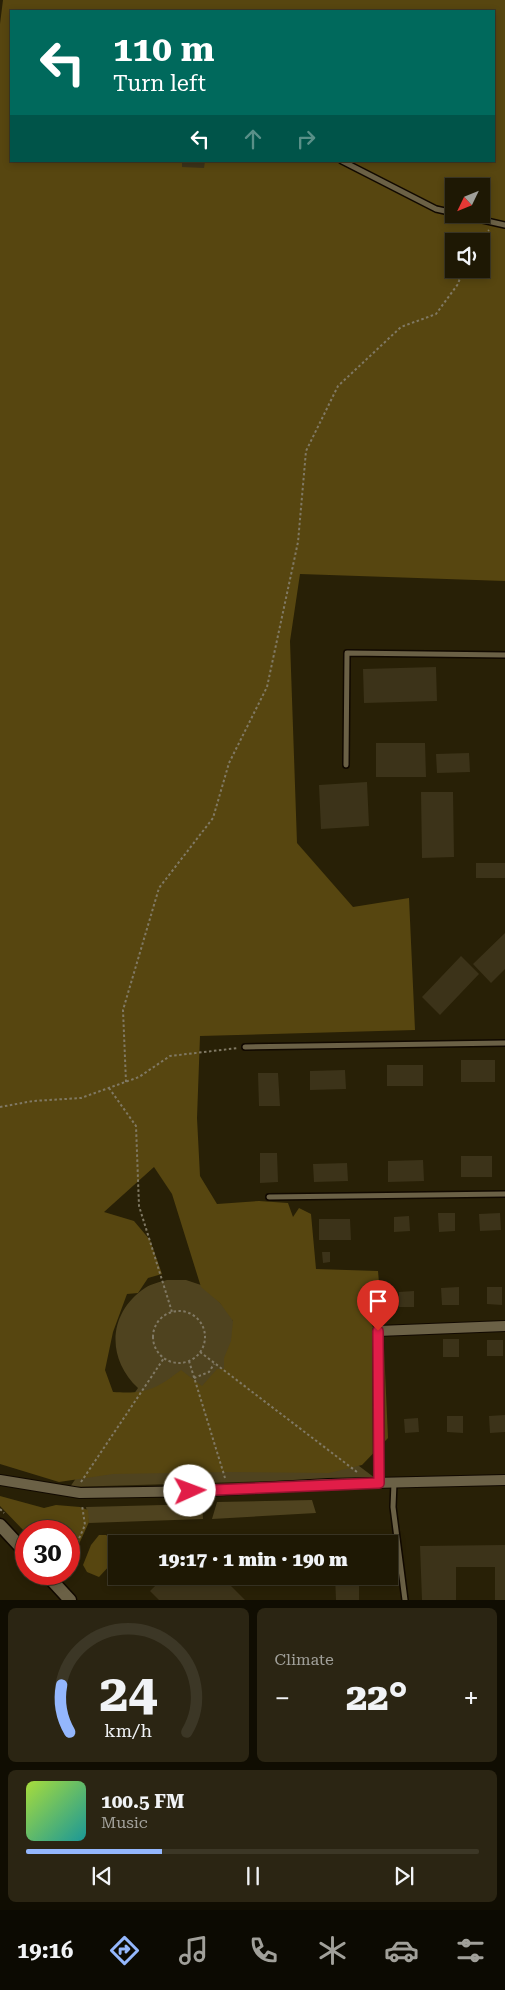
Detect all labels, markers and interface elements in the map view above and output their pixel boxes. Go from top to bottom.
text: 110 m [113,29,214,70]
icon: left [30,30,95,95]
text: Turn left [113,71,206,96]
icon: left [186,125,214,153]
icon: ahead [239,125,267,153]
icon: right [292,125,320,153]
north arrow [445,178,490,222]
map controls [445,178,490,278]
button: sound [445,233,490,278]
pin [357,1280,399,1331]
icon: arrive [364,1287,392,1315]
position arrow [163,1464,215,1516]
speed limit sign: 30 [15,1520,80,1585]
text: 19:17 · 1 min · 190 m [158,1548,348,1571]
text: Climate [275,1650,334,1669]
text: 24 [99,1663,157,1724]
text: 22° [346,1675,408,1719]
text: − [275,1682,290,1715]
text: + [463,1682,479,1715]
text: km/h [104,1720,153,1741]
text: 100.5 FM [101,1790,184,1813]
text: Music [101,1813,148,1832]
icon: previous [88,1862,116,1890]
icon: pause [239,1862,267,1890]
icon: next [390,1862,418,1890]
icon: directions [107,1933,142,1968]
icon: music [176,1933,211,1968]
icon: phone [246,1933,281,1968]
icon: climate [315,1933,350,1968]
icon: car [384,1933,419,1968]
icon: filters [453,1933,488,1968]
text: 19:16 [17,1938,73,1963]

